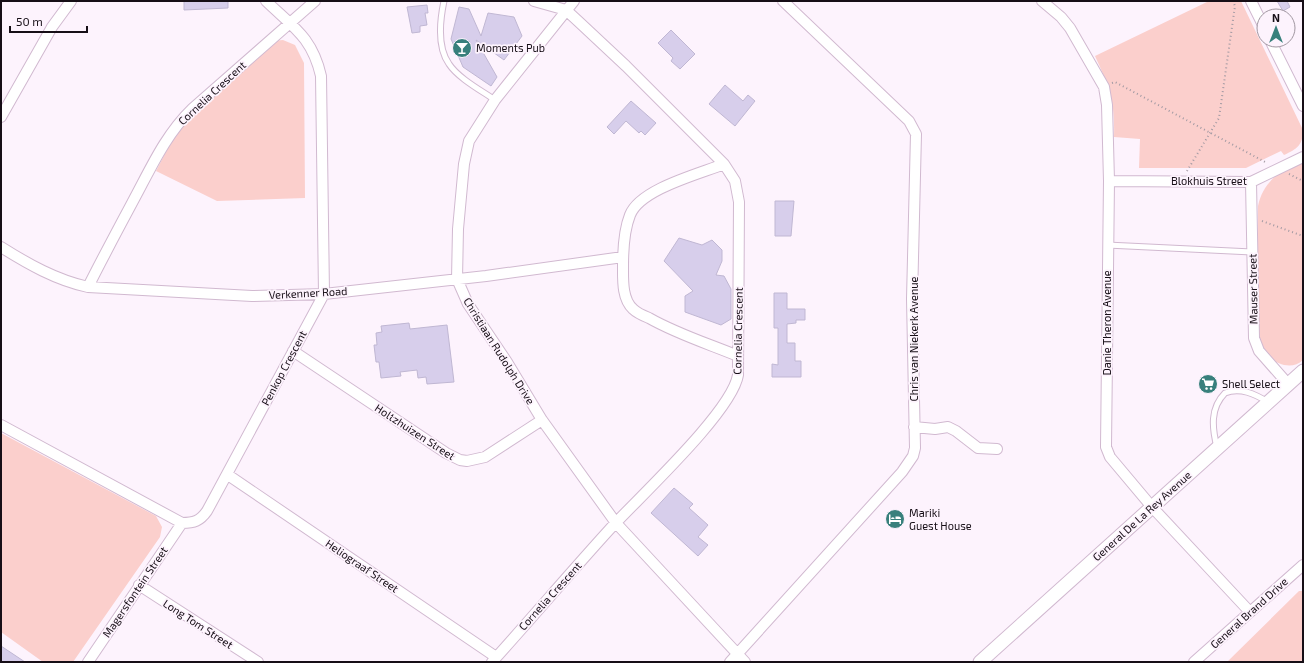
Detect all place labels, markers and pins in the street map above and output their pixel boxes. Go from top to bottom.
bar icon: Moments Pub [451,37,473,59]
place label: Moments Pub [476,41,545,54]
supermarket icon: Shell Select [1197,373,1219,395]
place label: Shell Select [1222,377,1280,390]
place label: Mariki Guest House [909,506,972,532]
hotel icon: Mariki Guest House [884,508,906,530]

